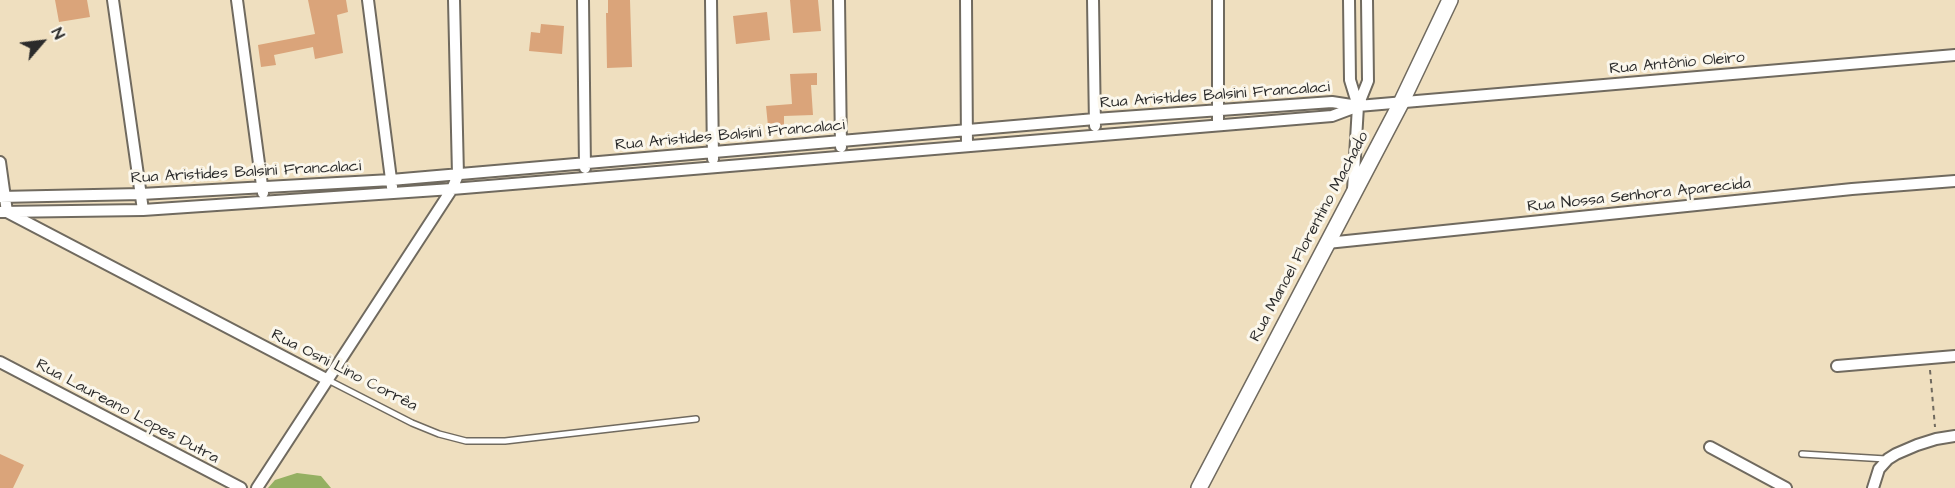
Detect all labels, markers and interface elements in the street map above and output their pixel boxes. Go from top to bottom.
north arrow [12,12,72,72]
text: N [46,24,70,43]
street label: Rua Antônio Oleiro [1609,49,1745,79]
street label: Rua Aristides Balsini Francalaci [1099,78,1331,114]
street label: Rua Aristides Balsini Francalaci [614,116,846,156]
street label: Rua Manoel Florentino Machado [1246,129,1374,345]
street label: Rua Aristides Balsini Francalaci [130,157,362,189]
street label: Rua Nossa Senhora Aparecida [1526,175,1752,217]
street label: Rua Osni Lino Corrêa [268,326,420,416]
street label: Rua Laureano Lopes Dutra [32,356,222,468]

